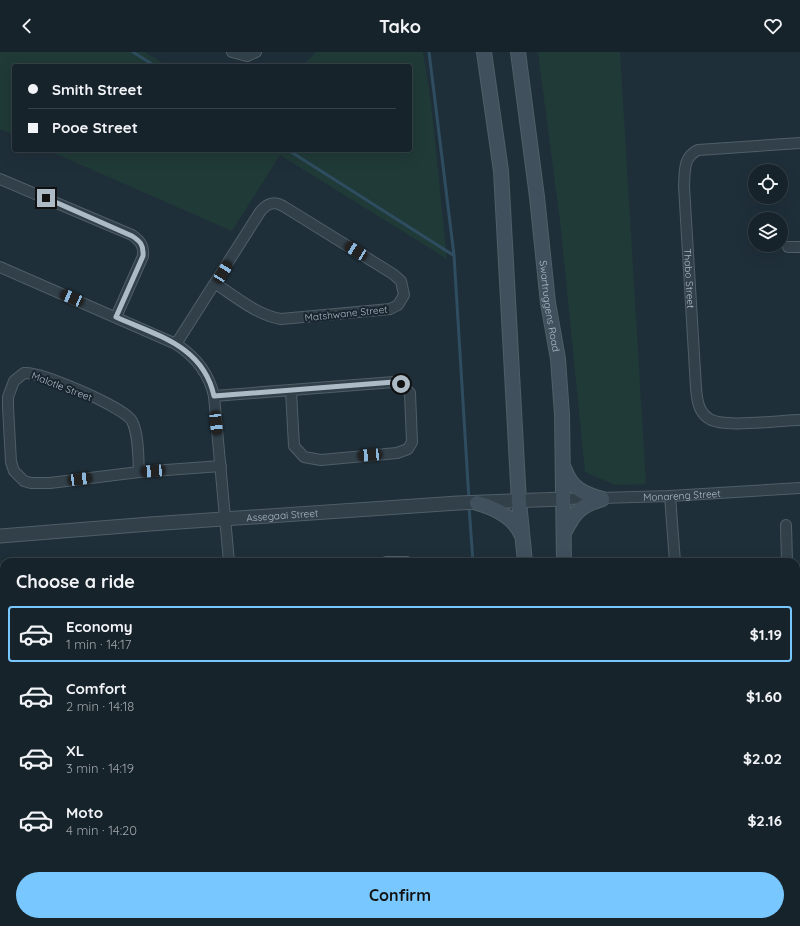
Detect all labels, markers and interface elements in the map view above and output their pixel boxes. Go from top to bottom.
icon: back [16,15,38,37]
text: Tako [379,15,421,38]
icon: heart [762,15,784,37]
text: Smith Street [52,80,143,99]
text: Pooe Street [52,118,138,137]
map controls [748,164,788,252]
button: locate [748,164,788,204]
route end [37,189,55,207]
button: layers [748,212,788,252]
car [343,240,369,262]
street label: Thabo Street [681,248,697,309]
car [212,259,234,285]
street label: Swartruggens Road [537,260,563,353]
car [59,288,85,308]
street label: Matshwane Street [304,303,389,324]
street label: Malotle Street [30,369,95,404]
route start [392,375,410,393]
car [209,410,223,436]
car [358,448,382,462]
car [141,464,165,478]
car [67,472,93,486]
street label: Monareng Street [643,487,722,504]
street label: Assegaai Street [246,507,319,524]
text: Choose a ride [16,570,135,593]
icon: car [18,616,54,652]
text: Economy [66,617,133,636]
text: $1.19 [750,625,782,644]
text: 1 min · 14:17 [66,636,132,652]
icon: car [18,678,54,714]
text: Comfort [66,679,127,698]
text: $1.60 [746,687,782,706]
text: 2 min · 14:18 [66,698,134,714]
icon: car [18,740,54,776]
text: XL [66,741,84,760]
text: $2.02 [743,749,782,768]
text: 3 min · 14:19 [66,760,134,776]
icon: car [18,802,54,838]
text: Moto [66,803,103,822]
text: $2.16 [747,811,782,830]
text: 4 min · 14:20 [66,822,137,838]
button: Confirm [16,872,784,918]

